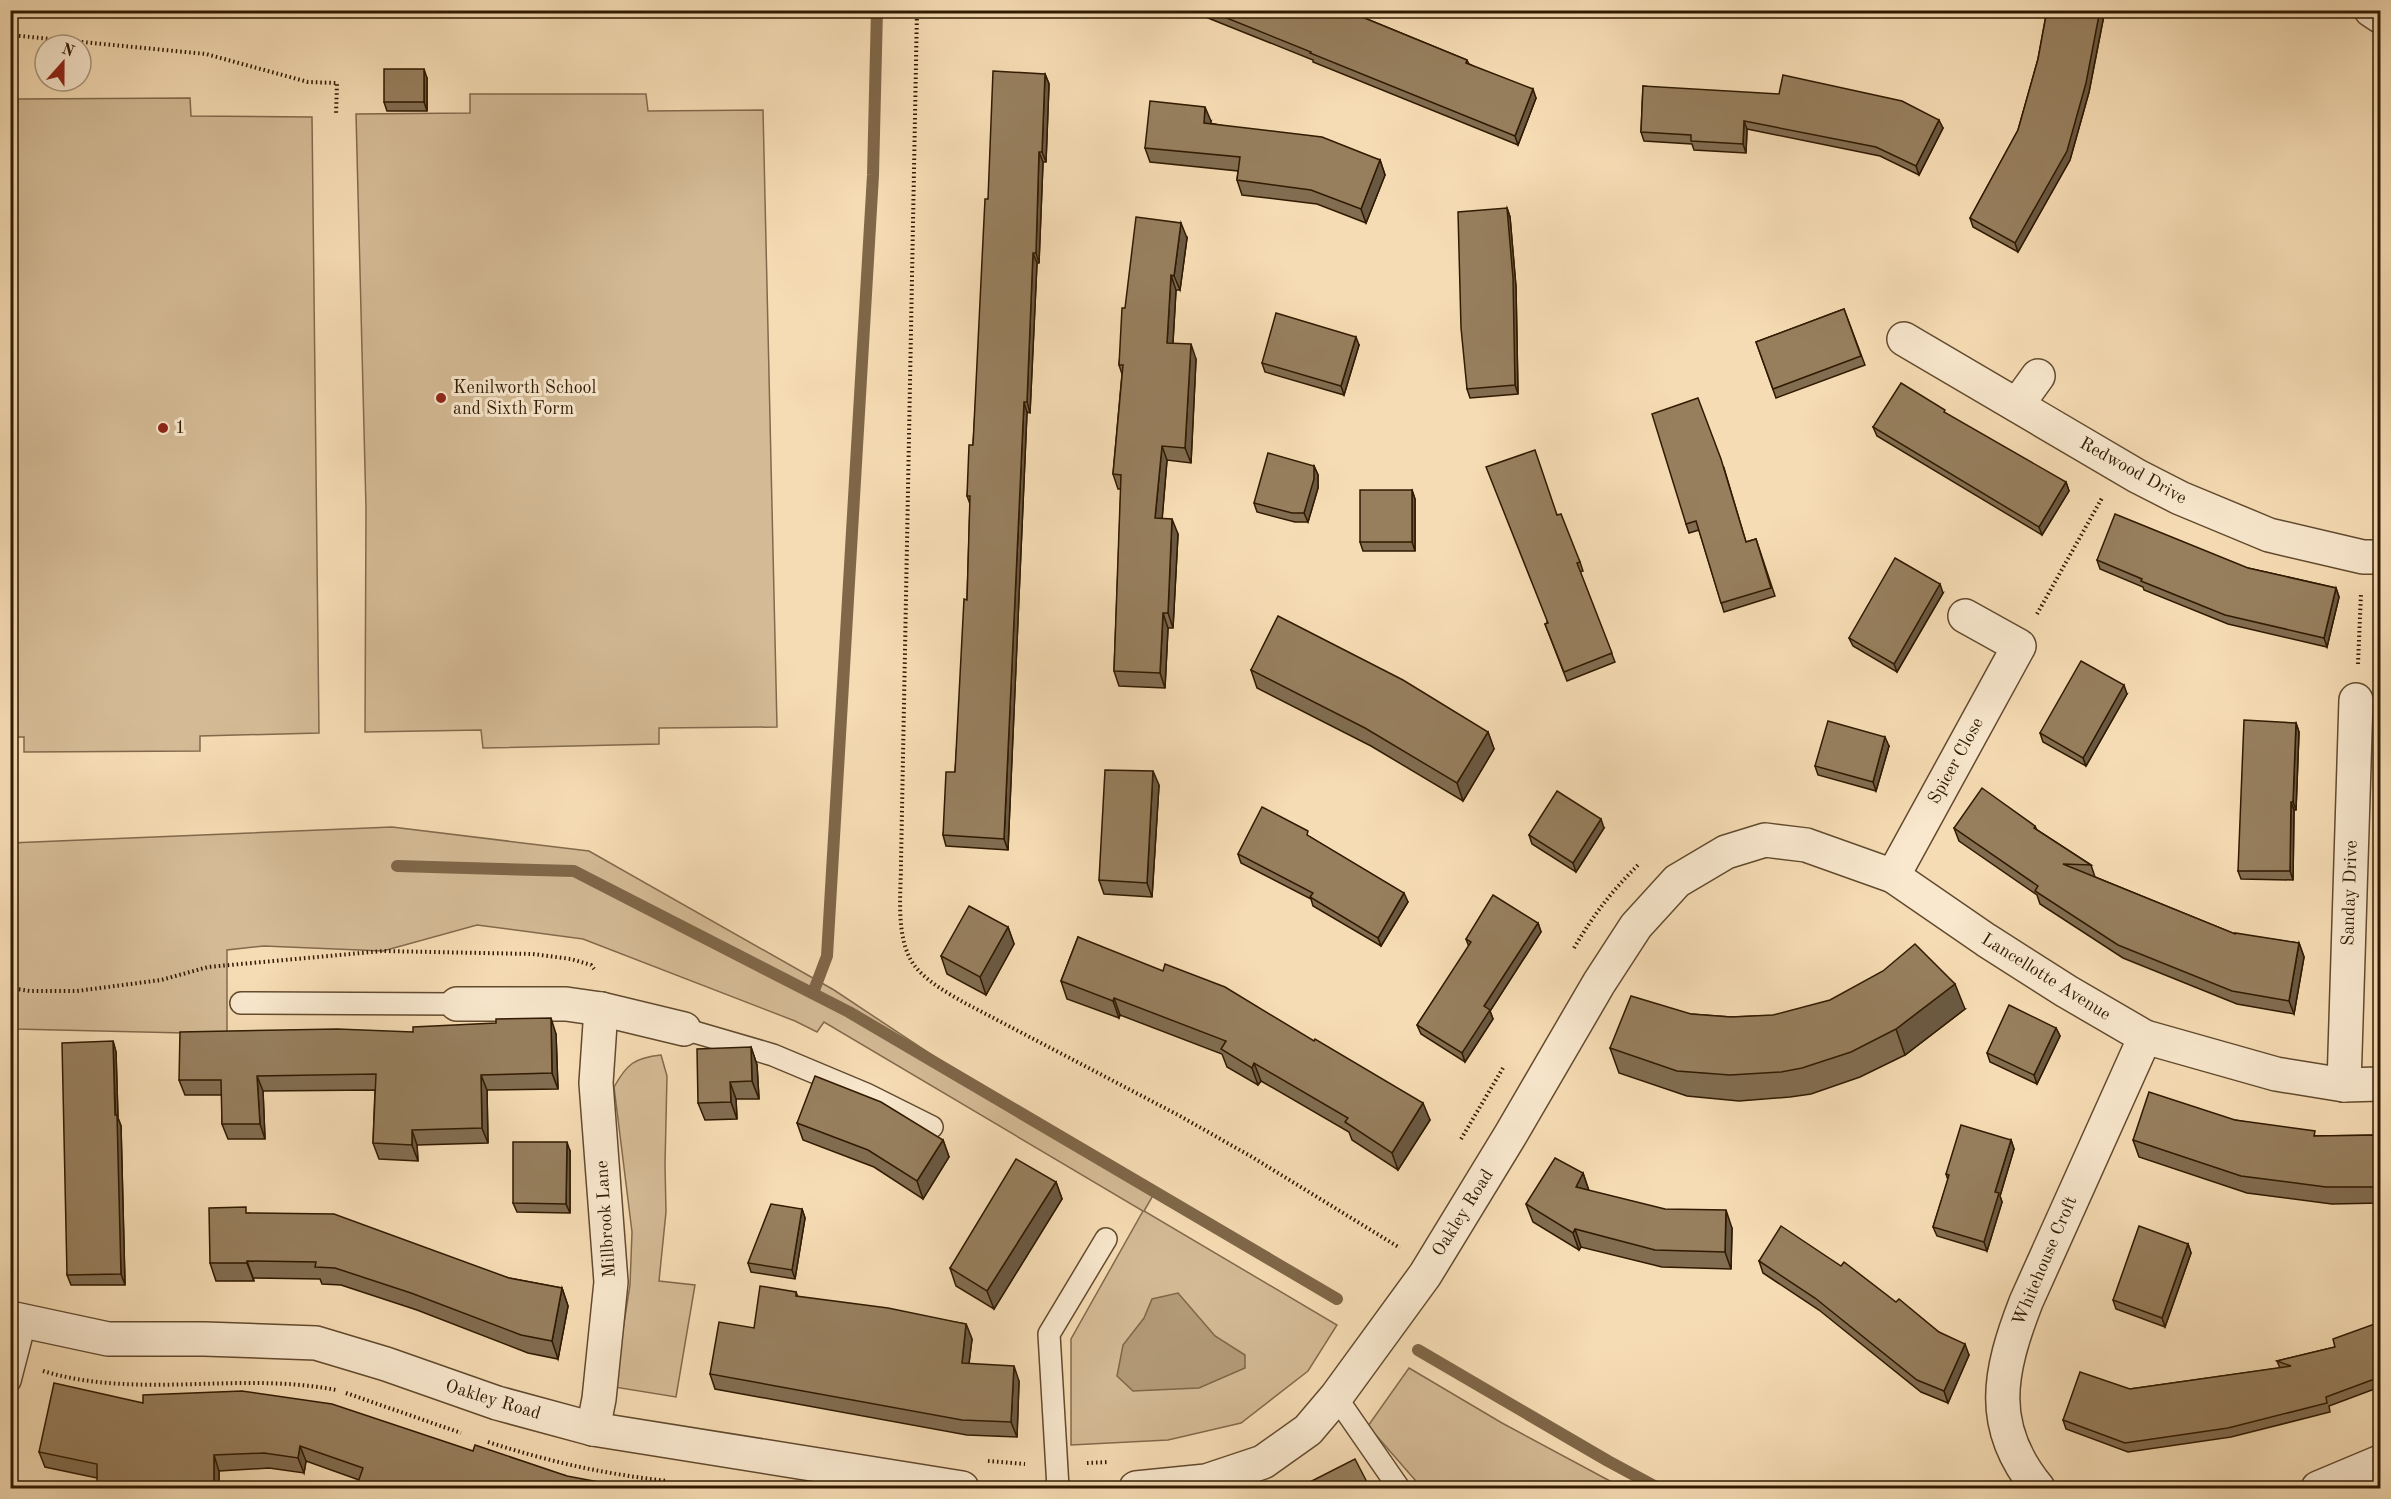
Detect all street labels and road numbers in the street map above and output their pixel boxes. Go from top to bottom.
street label: Redwood Drive [2077,434,2189,508]
street label: Spicer Close [1925,715,1987,807]
street label: Sanday Drive [2339,840,2361,946]
street label: Lancellotte Avenue [1978,930,2114,1024]
street label: Millbrook Lane [593,1160,619,1278]
street label: Oakley Road [1429,1166,1497,1260]
street label: Whitehouse Croft [2010,1194,2080,1328]
street label: Oakley Road [443,1377,543,1423]

